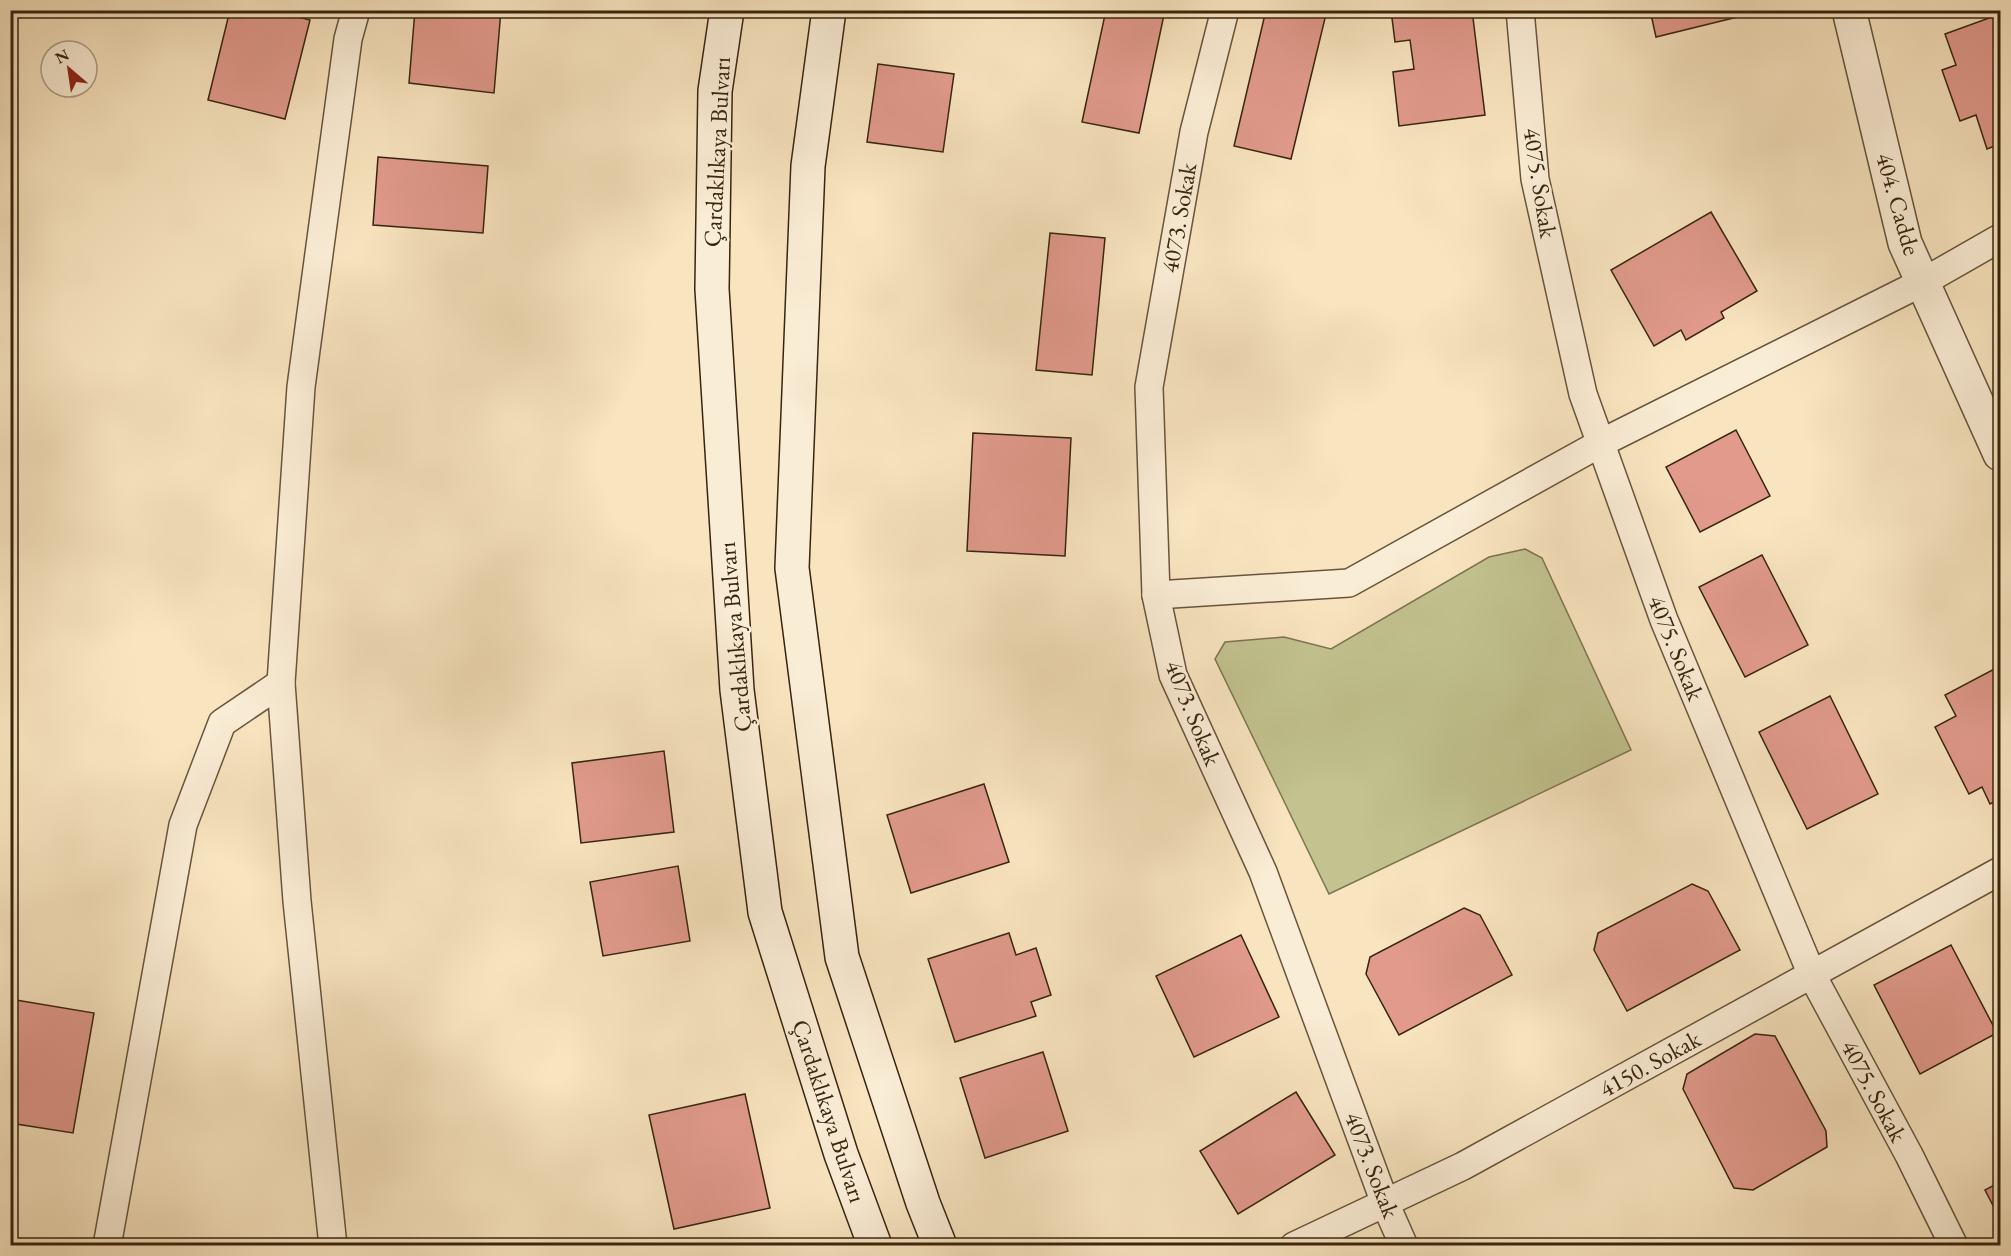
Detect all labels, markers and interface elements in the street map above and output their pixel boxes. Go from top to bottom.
north arrow [39,39,99,99]
text: N [51,44,73,69]
street label: Çardaklıkaya Bulvarı [696,56,737,248]
street label: 4075. Sokak [1516,126,1565,241]
street label: 404. Cadde [1869,149,1928,259]
street label: 4073. Sokak [1154,160,1204,275]
street label: Çardaklıkaya Bulvarı [711,541,758,733]
street label: 4075. Sokak [1641,590,1712,706]
street label: 4073. Sokak [1158,655,1229,771]
street label: Çardaklıkaya Bulvarı [785,1015,874,1206]
street label: 4150. Sokak [1594,1023,1707,1104]
street label: 4075. Sokak [1835,1034,1915,1148]
street label: 4073. Sokak [1338,1107,1407,1223]

